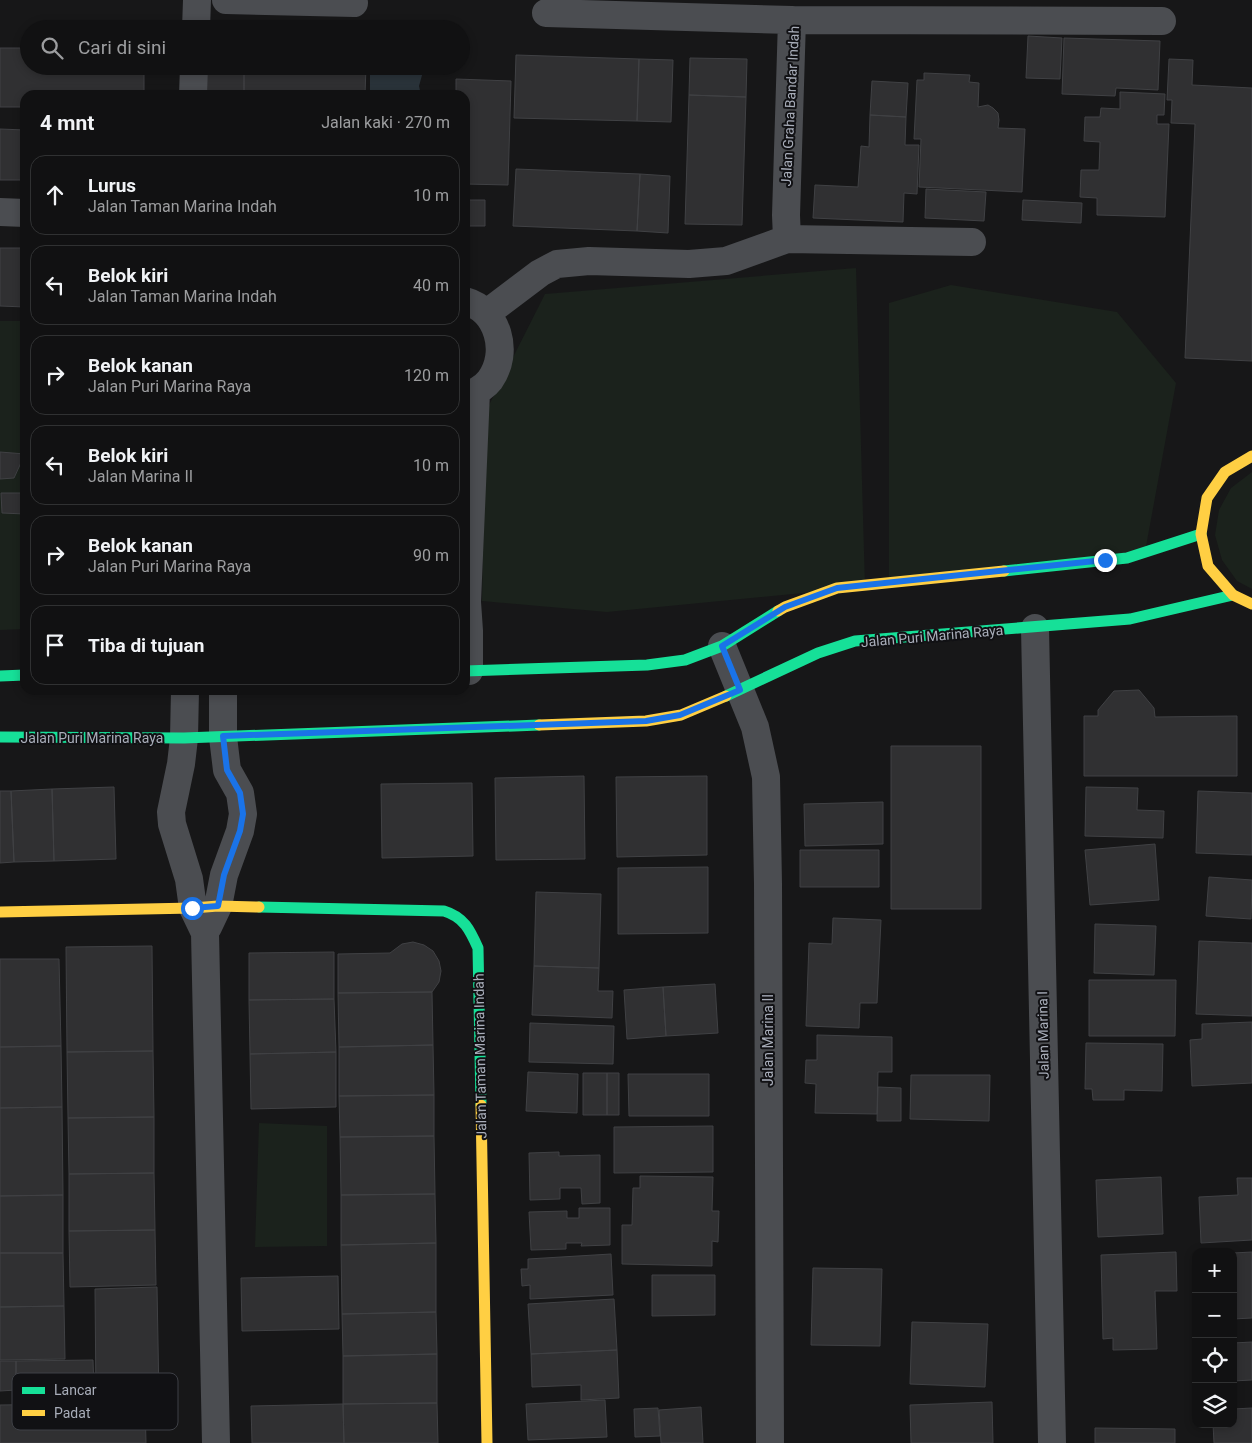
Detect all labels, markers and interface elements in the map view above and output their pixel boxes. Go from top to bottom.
search box [20,20,470,75]
street label: Jalan Graha Bandar Indah [778,25,802,187]
icon: search [38,34,66,62]
text: Cari di sini [78,36,166,59]
text: 4 mnt [40,111,94,135]
text: Jalan kaki · 270 m [321,113,450,132]
text: Lurus [88,174,136,197]
icon: ahead [41,181,69,209]
text: 10 m [413,186,449,205]
text: Jalan Taman Marina Indah [88,197,277,216]
text: Belok kiri [88,264,168,287]
icon: left [41,271,69,299]
text: 40 m [413,276,449,295]
text: Jalan Taman Marina Indah [88,287,277,306]
text: Belok kanan [88,354,193,377]
icon: right [41,361,69,389]
text: 120 m [404,366,449,385]
text: Jalan Puri Marina Raya [88,377,251,396]
text: Belok kiri [88,444,168,467]
icon: left [41,451,69,479]
text: 10 m [413,456,449,475]
text: Jalan Marina II [88,467,193,486]
text: Belok kanan [88,534,193,557]
icon: right [41,541,69,569]
text: 90 m [413,546,449,565]
route end [1094,549,1117,572]
text: Jalan Puri Marina Raya [88,557,251,576]
street label: Jalan Puri Marina Raya [860,622,1004,650]
icon: arrive [41,631,69,659]
text: Tiba di tujuan [88,634,204,657]
street label: Jalan Puri Marina Raya [21,730,163,746]
route start [181,897,204,920]
street label: Jalan Taman Marina Indah [471,973,489,1139]
street label: Jalan Marina I [1034,991,1052,1079]
street label: Jalan Marina II [760,994,776,1086]
map controls [1192,1248,1237,1428]
button: + [1192,1248,1237,1293]
button: − [1192,1293,1237,1338]
button: locate [1192,1338,1237,1383]
legend [12,1373,178,1430]
text: Lancar [54,1382,97,1398]
button: layers [1192,1383,1237,1428]
text: Padat [54,1405,91,1421]

